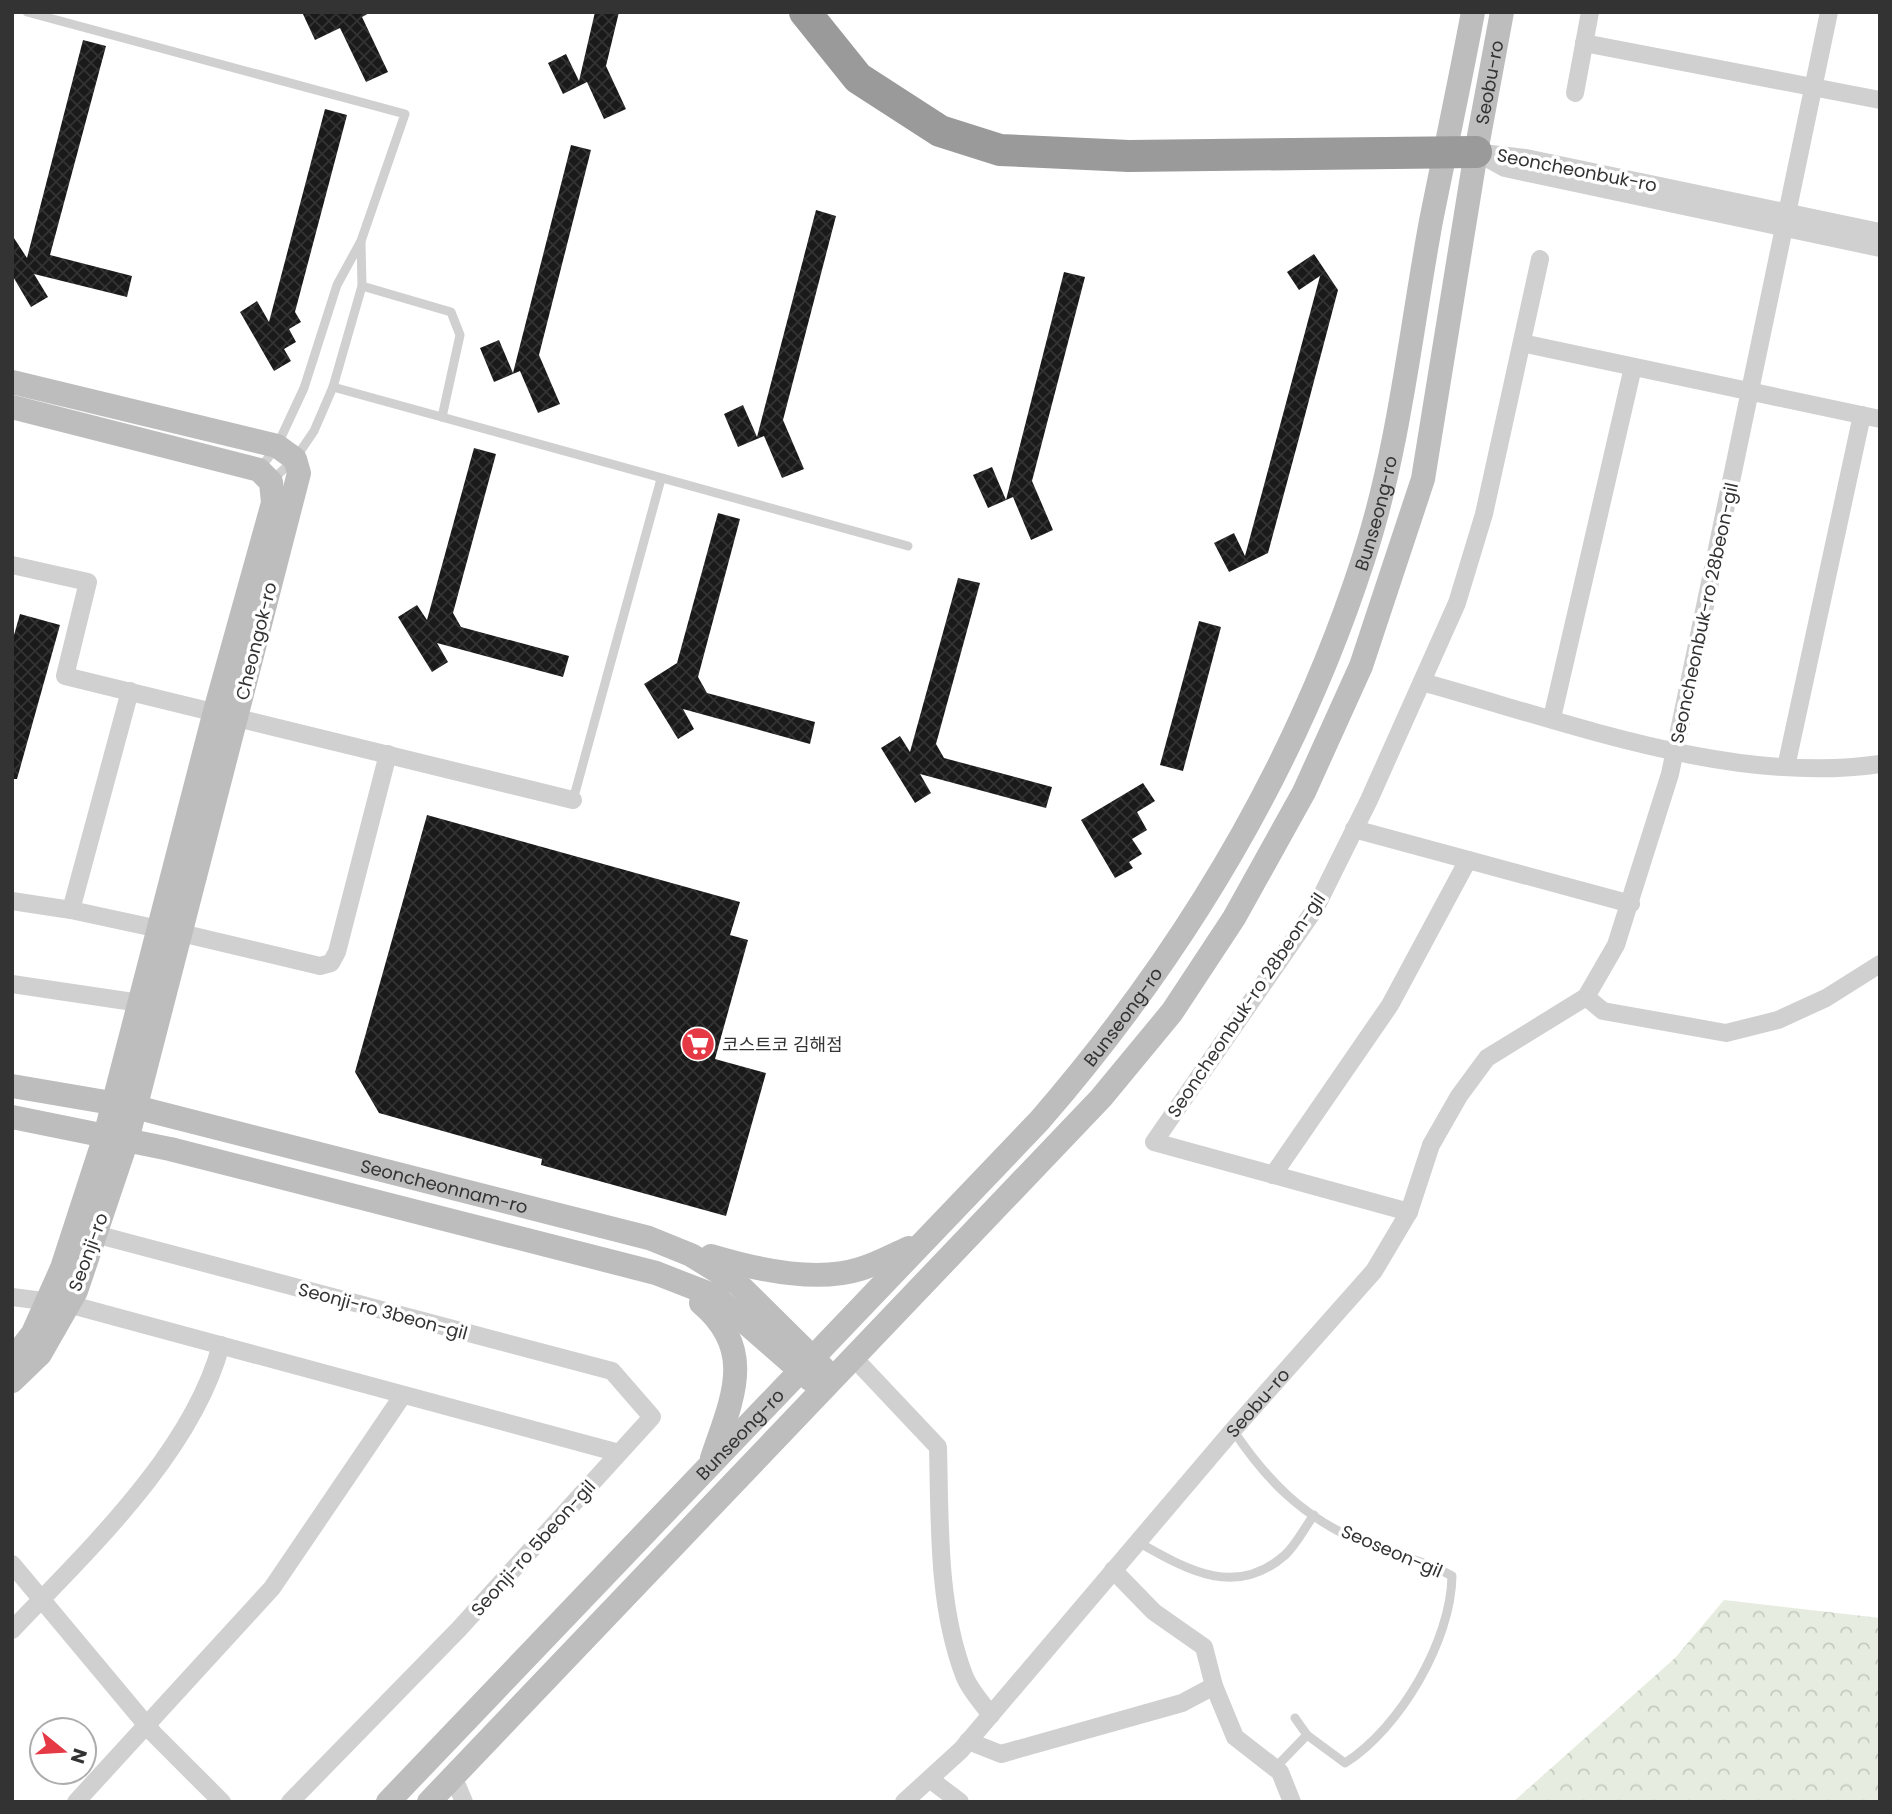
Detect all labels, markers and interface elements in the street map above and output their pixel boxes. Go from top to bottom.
street label: Seobu-ro [1469,38,1509,126]
street label: Seoncheonbuk-ro [1495,142,1659,198]
street label: Bunseong-ro [1348,453,1403,574]
street label: Seoncheonbuk-ro 28beon-gil [1664,480,1744,746]
street label: Cheongok-ro [229,579,283,703]
street label: Seoncheonbuk-ro 28beon-gil [1161,888,1331,1122]
street label: Bunseong-ro [1077,962,1168,1071]
supermarket icon: 코스트코 김해점 [679,1025,717,1063]
place label: 코스트코 김해점 [722,1032,843,1057]
street label: Seoncheonnam-ro [358,1152,531,1219]
street label: Seonji-ro [62,1209,114,1295]
street label: Seonji-ro 3beon-gil [295,1276,471,1346]
street label: Seobu-ro [1220,1362,1295,1442]
street label: Bunseong-ro [690,1383,790,1485]
street label: Seonji-ro 5beon-gil [465,1475,601,1621]
street label: Seoseon-gil [1338,1518,1446,1584]
north arrow [28,1716,98,1786]
text: N [64,1745,94,1767]

